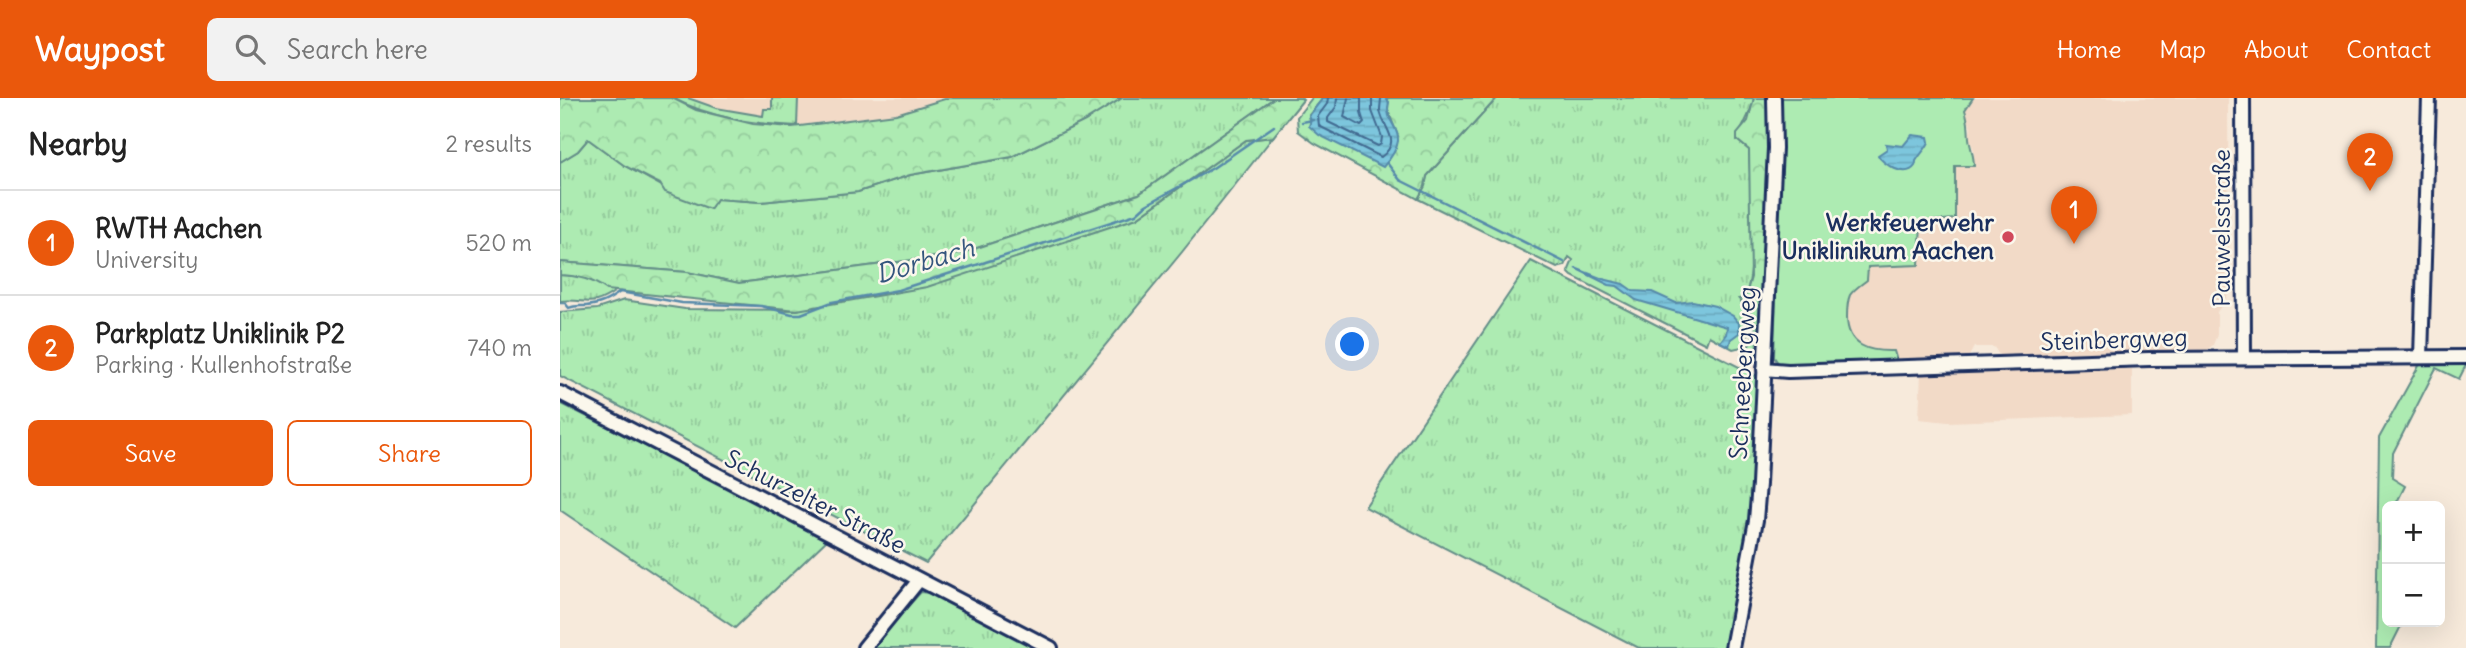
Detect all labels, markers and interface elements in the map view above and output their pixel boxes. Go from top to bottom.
search box [207,18,697,81]
text: Waypost [35,28,165,70]
icon: search [231,30,269,68]
text: Search here [287,33,428,66]
text: Home [2057,34,2121,64]
text: Map [2159,34,2206,64]
text: About [2244,34,2308,64]
text: Contact [2346,34,2431,64]
text: Nearby [28,125,128,163]
text: 2 results [446,129,532,158]
pin: 2 [2347,133,2393,191]
street label: Pauwelsstraße [2206,149,2236,307]
pin: 1 [2051,186,2097,244]
place label: Werkfeuerwehr Uniklinikum Aachen [1781,207,1994,265]
text: RWTH Aachen [95,212,262,245]
text: 1 [46,228,56,257]
text: 520 m [465,228,532,257]
marker: Werkfeuerwehr Uniklinikum Aachen [2000,229,2016,245]
water label: Dorbach [872,230,979,290]
text: University [95,245,198,274]
street label: Schneebergweg [1722,286,1762,460]
text: Parkplatz Uniklinik P2 [95,317,345,350]
street label: Steinbergweg [2040,321,2188,357]
your location [1335,327,1369,361]
text: 2 [45,333,57,362]
text: 740 m [467,333,532,362]
text: Parking · Kullenhofstraße [95,350,352,379]
button: Save [28,420,273,486]
button: Share [287,420,532,486]
street label: Schurzelter Straße [720,443,911,560]
map controls [2382,501,2445,627]
button: + [2382,501,2445,564]
button: − [2382,564,2445,627]

